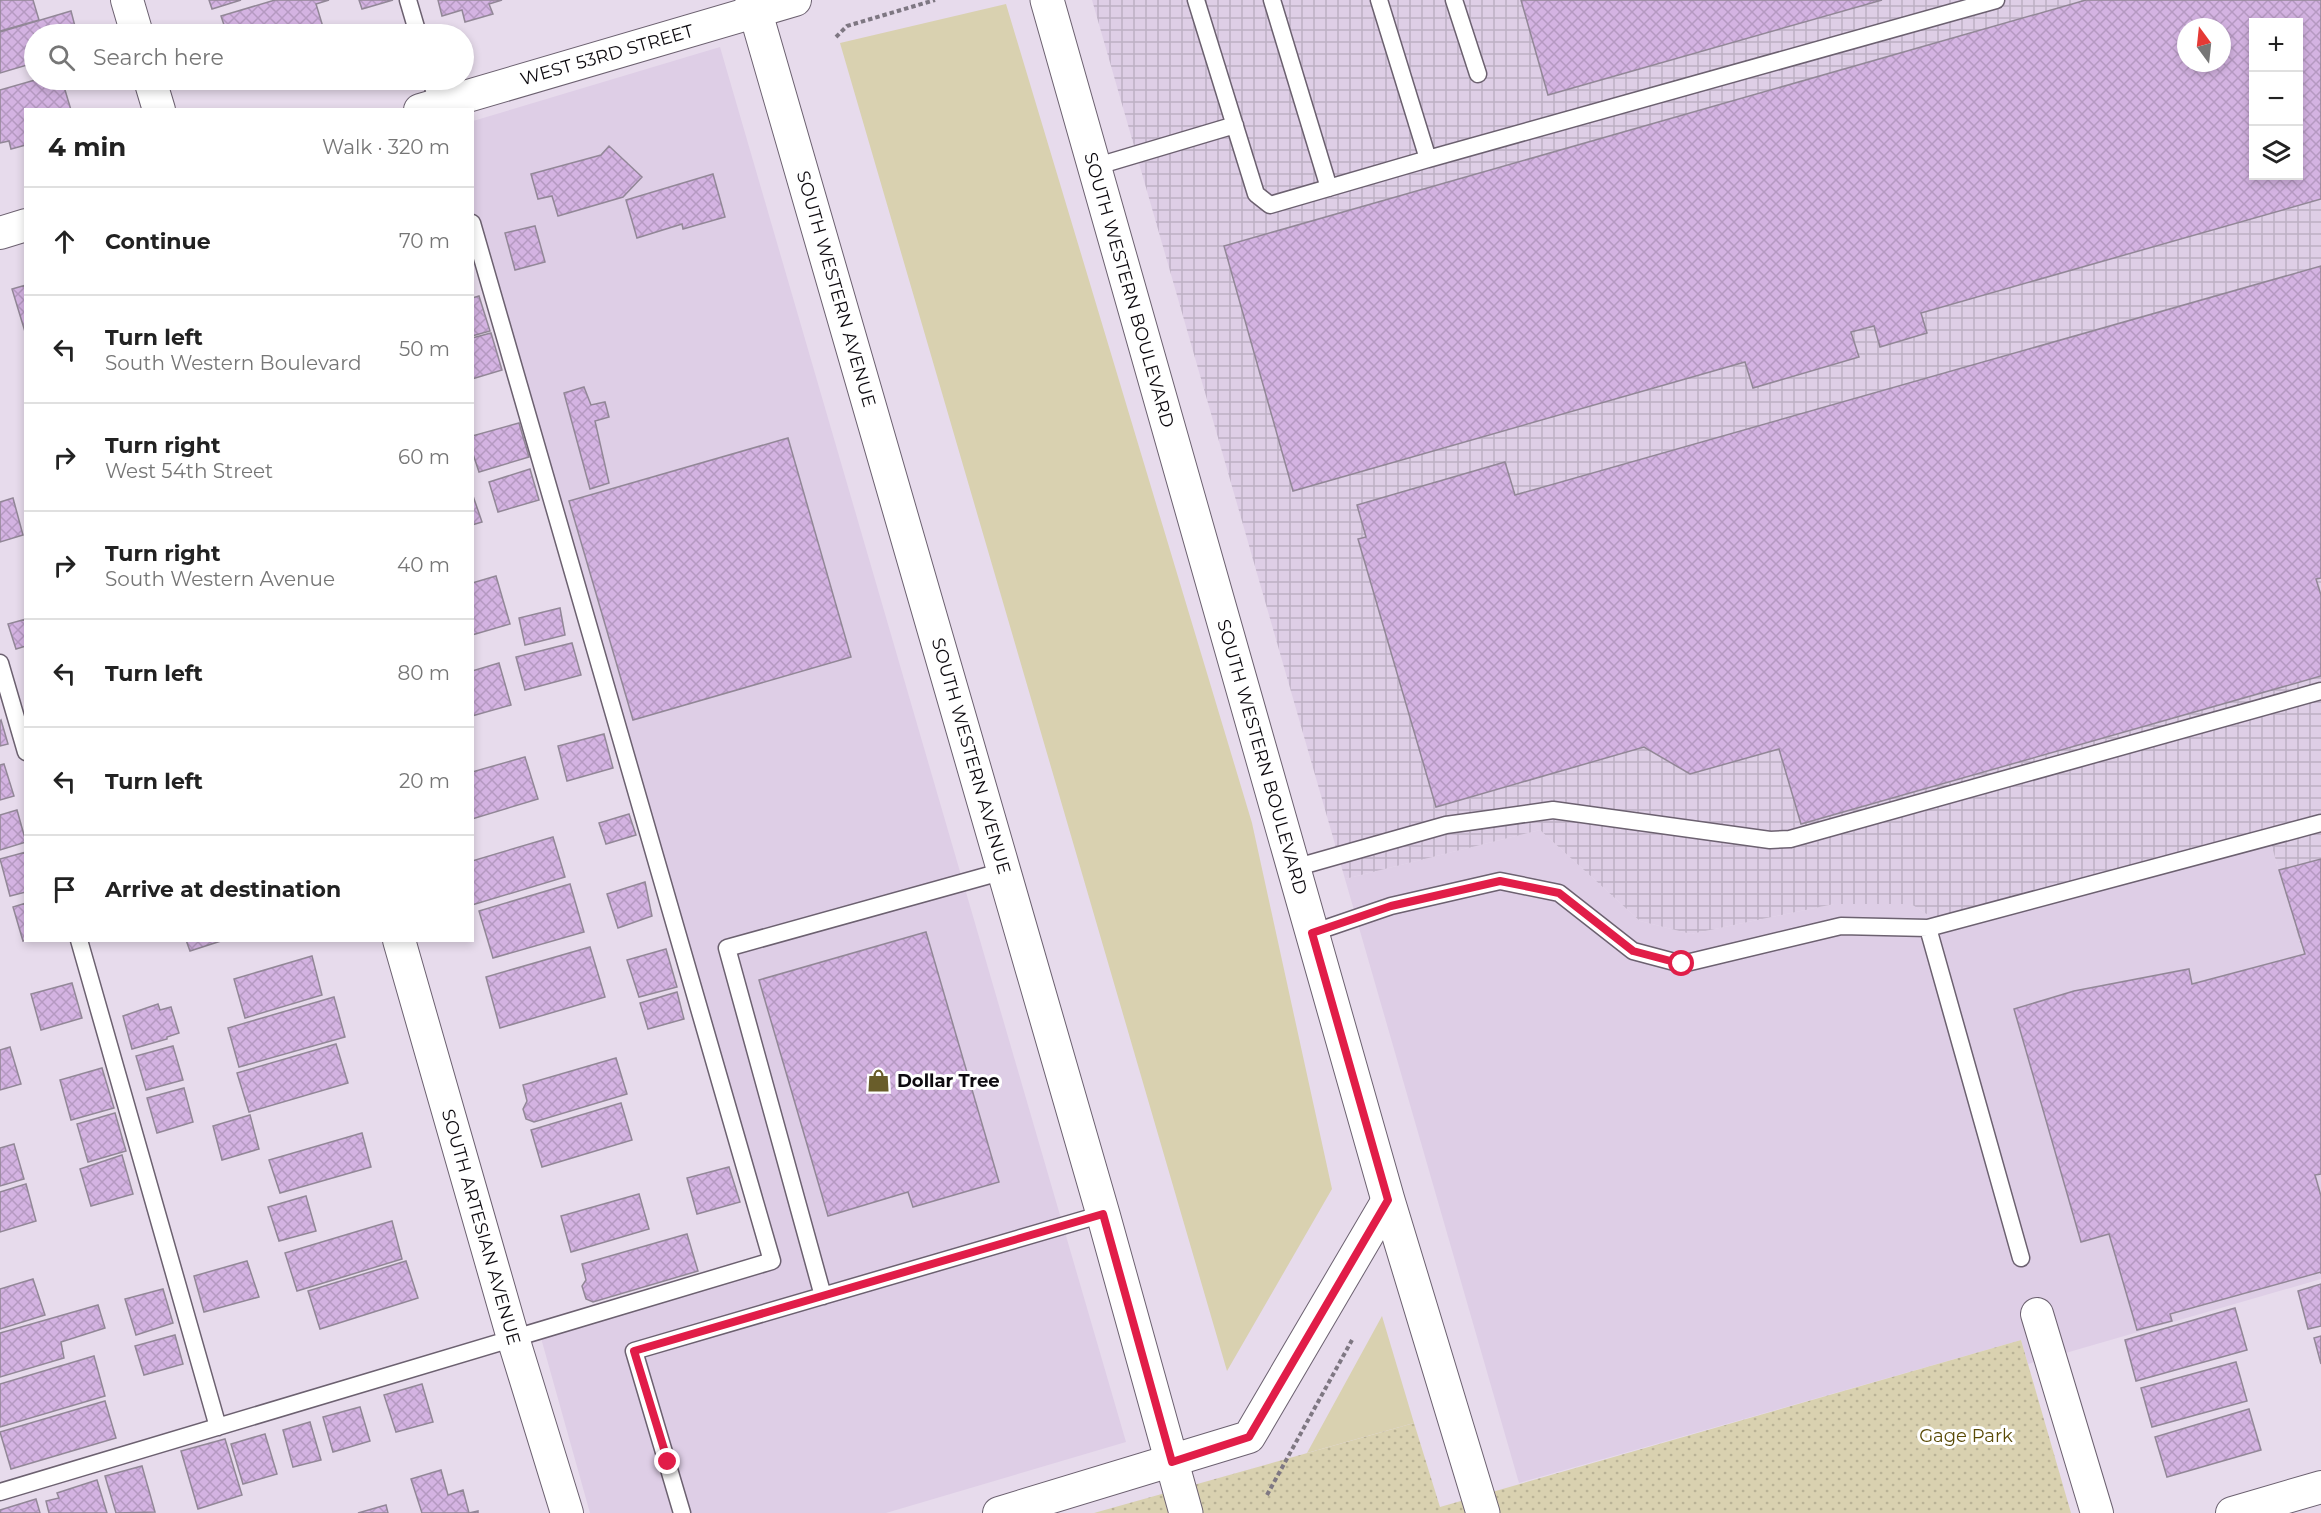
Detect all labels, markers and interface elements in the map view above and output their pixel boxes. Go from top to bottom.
north arrow [2177,18,2231,72]
map controls [2249,18,2303,180]
button: + [2249,18,2303,72]
street label: WEST 53RD STREET [518,20,697,90]
search box [24,24,474,90]
icon: search [45,41,78,74]
text: Search here [93,44,224,71]
button: − [2249,72,2303,126]
button: layers [2249,126,2303,180]
text: 4 min [48,131,126,163]
text: Walk · 320 m [322,135,450,159]
street label: SOUTH WESTERN BOULEVARD [1079,150,1179,430]
street label: SOUTH WESTERN AVENUE [792,168,880,410]
icon: ahead [48,225,81,258]
text: Continue [105,228,211,255]
text: 70 m [399,229,450,253]
text: Turn left [105,324,203,351]
icon: left [48,333,81,366]
text: 50 m [399,337,450,361]
text: South Western Boulevard [105,351,361,375]
text: Turn right [105,432,220,459]
icon: right [48,441,81,474]
text: 60 m [398,445,450,469]
text: West 54th Street [105,459,273,483]
text: Turn right [105,540,220,567]
icon: right [48,549,81,582]
text: 40 m [397,553,450,577]
text: South Western Avenue [105,567,335,591]
street label: SOUTH WESTERN BOULEVARD [1212,617,1312,897]
street label: SOUTH WESTERN AVENUE [927,635,1015,877]
icon: left [48,657,81,690]
text: Turn left [105,660,203,687]
text: 80 m [398,661,450,685]
icon: left [48,765,81,798]
text: Turn left [105,768,203,795]
text: 20 m [399,769,450,793]
icon: arrive [48,873,81,906]
text: Arrive at destination [105,876,341,903]
route start [1668,950,1694,976]
shop icon: Dollar Tree [866,1068,892,1094]
place label: Dollar Tree [897,1070,1000,1092]
street label: SOUTH ARTESIAN AVENUE [437,1107,525,1347]
park label: Gage Park [1919,1425,2013,1447]
route end [654,1448,680,1474]

